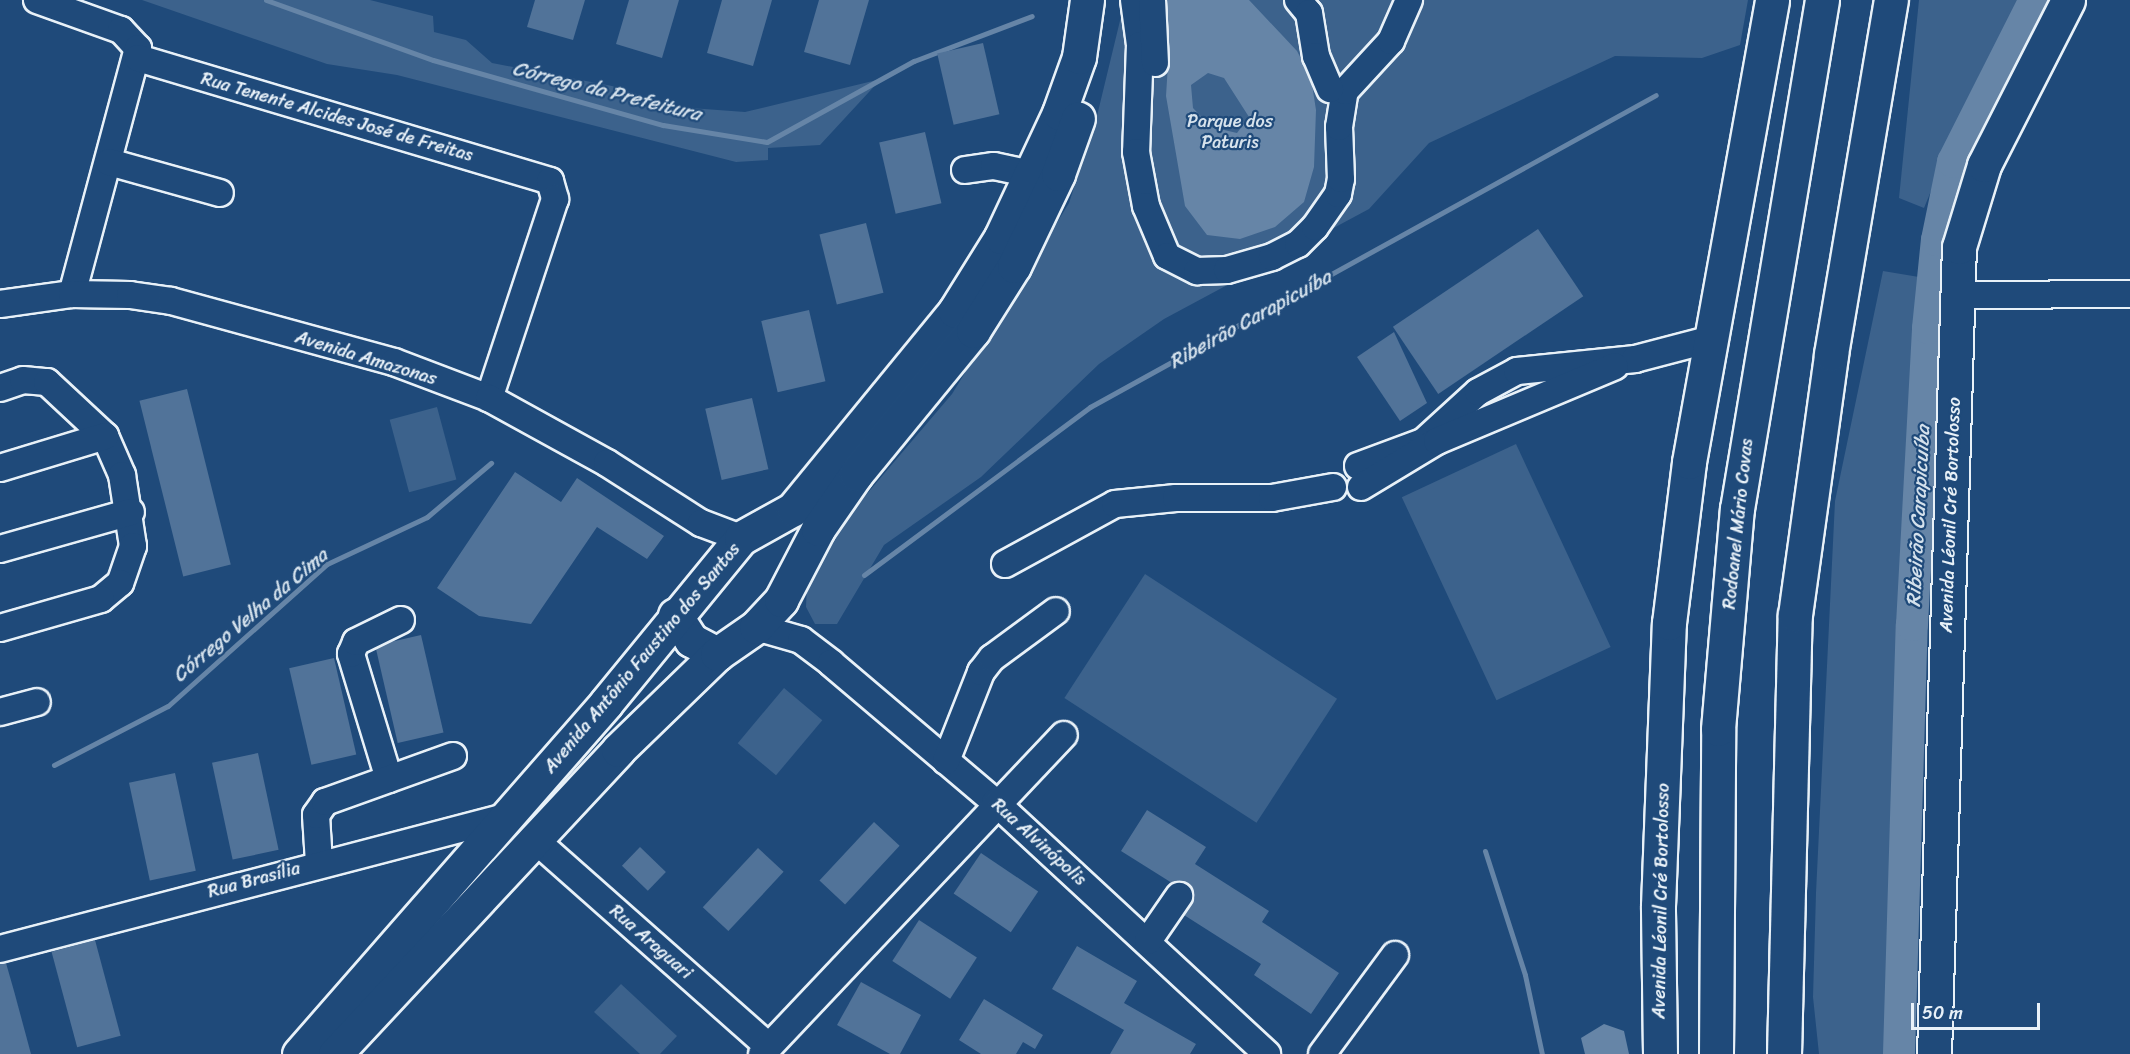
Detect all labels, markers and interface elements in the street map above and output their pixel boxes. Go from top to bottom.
water label: Córrego da Prefeitura [511,56,703,126]
street label: Rua Tenente Alcides José de Freitas [198,68,476,166]
park label: Parque dos Paturis [1187,111,1273,154]
water label: Ribeirão Carapicuíba [1165,264,1335,374]
street label: Avenida Amazonas [293,326,439,390]
street label: Avenida Léonil Cré Bortolosso [1935,397,1965,633]
water label: Ribeirão Carapicuíba [1901,424,1935,608]
street label: Rodoanel Mário Covas [1718,437,1758,611]
street label: Avenida Antônio Faustino dos Santos [539,539,745,777]
water label: Córrego Velha da Cima [167,543,333,687]
street label: Avenida Léonil Cré Bortolosso [1648,783,1674,1019]
street label: Rua Alvinópolis [987,794,1091,890]
street label: Rua Brasília [206,857,302,903]
street label: Rua Araguari [605,900,697,984]
scale bar [1914,991,2043,1029]
text: 50 m [1922,997,1963,1029]

